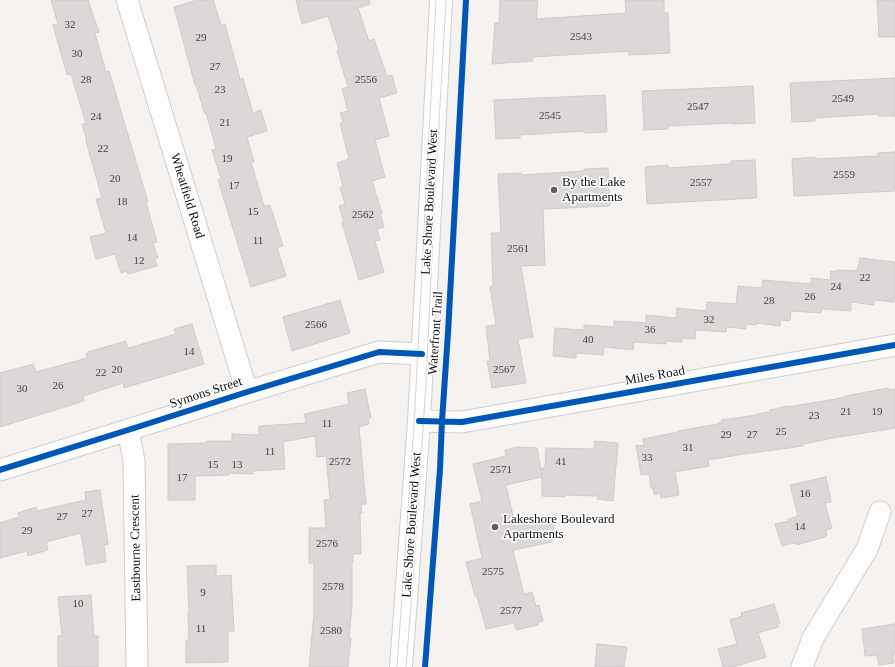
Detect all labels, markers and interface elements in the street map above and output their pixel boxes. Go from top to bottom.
house number: 32 [64,18,76,32]
house number: 2543 [570,30,592,44]
house number: 29 [196,31,206,45]
house number: 30 [72,47,82,61]
house number: 27 [210,60,220,74]
house number: 28 [80,73,92,87]
house number: 2556 [355,73,377,87]
house number: 23 [214,83,226,97]
house number: 2549 [832,92,854,106]
house number: 2547 [687,100,709,114]
house number: 2545 [539,109,561,123]
house number: 24 [90,110,102,124]
house number: 21 [220,116,230,130]
street label: Lake Shore Boulevard West [418,129,442,275]
house number: 22 [98,142,108,156]
street label: Wheatfield Road [167,151,207,241]
house number: 19 [222,152,232,166]
house number: 2559 [833,168,855,182]
house number: 20 [110,172,120,186]
place label: By the Lake Apartments [562,175,626,206]
house number: 2557 [690,176,712,190]
house number: 17 [228,179,240,193]
marker: By the Lake Apartments [549,185,559,195]
house number: 18 [116,195,128,209]
house number: 15 [248,205,258,219]
house number: 2562 [352,208,374,222]
house number: 14 [126,231,138,245]
house number: 11 [253,234,263,248]
house number: 2561 [507,242,529,256]
house number: 12 [134,254,144,268]
house number: 22 [860,271,870,285]
house number: 24 [830,280,842,294]
house number: 26 [804,290,816,304]
street label: Waterfront Trail [425,291,447,375]
house number: 28 [764,294,774,308]
house number: 32 [704,313,714,327]
house number: 2566 [305,318,327,332]
house number: 36 [644,323,656,337]
house number: 40 [582,333,594,347]
house number: 14 [184,345,194,359]
house number: 20 [112,363,122,377]
house number: 2567 [493,363,515,377]
street label: Miles Road [624,363,686,389]
house number: 22 [96,366,106,380]
street label: Symons Street [168,374,244,412]
house number: 26 [52,379,64,393]
house number: 30 [16,382,28,396]
house number: 21 [840,405,852,419]
house number: 19 [872,405,882,419]
house number: 23 [808,409,820,423]
house number: 11 [322,417,332,431]
house number: 25 [776,425,786,439]
house number: 29 [720,428,732,442]
house number: 27 [746,428,758,442]
house number: 31 [682,441,694,455]
house number: 11 [265,445,275,459]
house number: 33 [642,451,652,465]
street label: Lake Shore Boulevard West [399,452,425,598]
house number: 2572 [329,455,351,469]
house number: 41 [556,455,566,469]
house number: 15 [208,458,218,472]
house number: 13 [232,458,242,472]
house number: 2571 [490,463,512,477]
house number: 17 [176,471,188,485]
house number: 16 [800,487,810,501]
street label: Eastbourne Crescent [127,494,145,602]
house number: 27 [82,507,92,521]
house number: 27 [56,510,68,524]
place label: Lakeshore Boulevard Apartments [503,512,615,543]
house number: 14 [794,520,806,534]
marker: Lakeshore Boulevard Apartments [490,522,500,532]
house number: 29 [22,524,32,538]
house number: 2576 [316,537,338,551]
house number: 2575 [482,565,504,579]
house number: 2578 [322,580,344,594]
house number: 9 [200,586,206,600]
house number: 10 [72,597,84,611]
house number: 2577 [500,604,522,618]
house number: 11 [196,622,206,636]
house number: 2580 [320,624,342,638]

